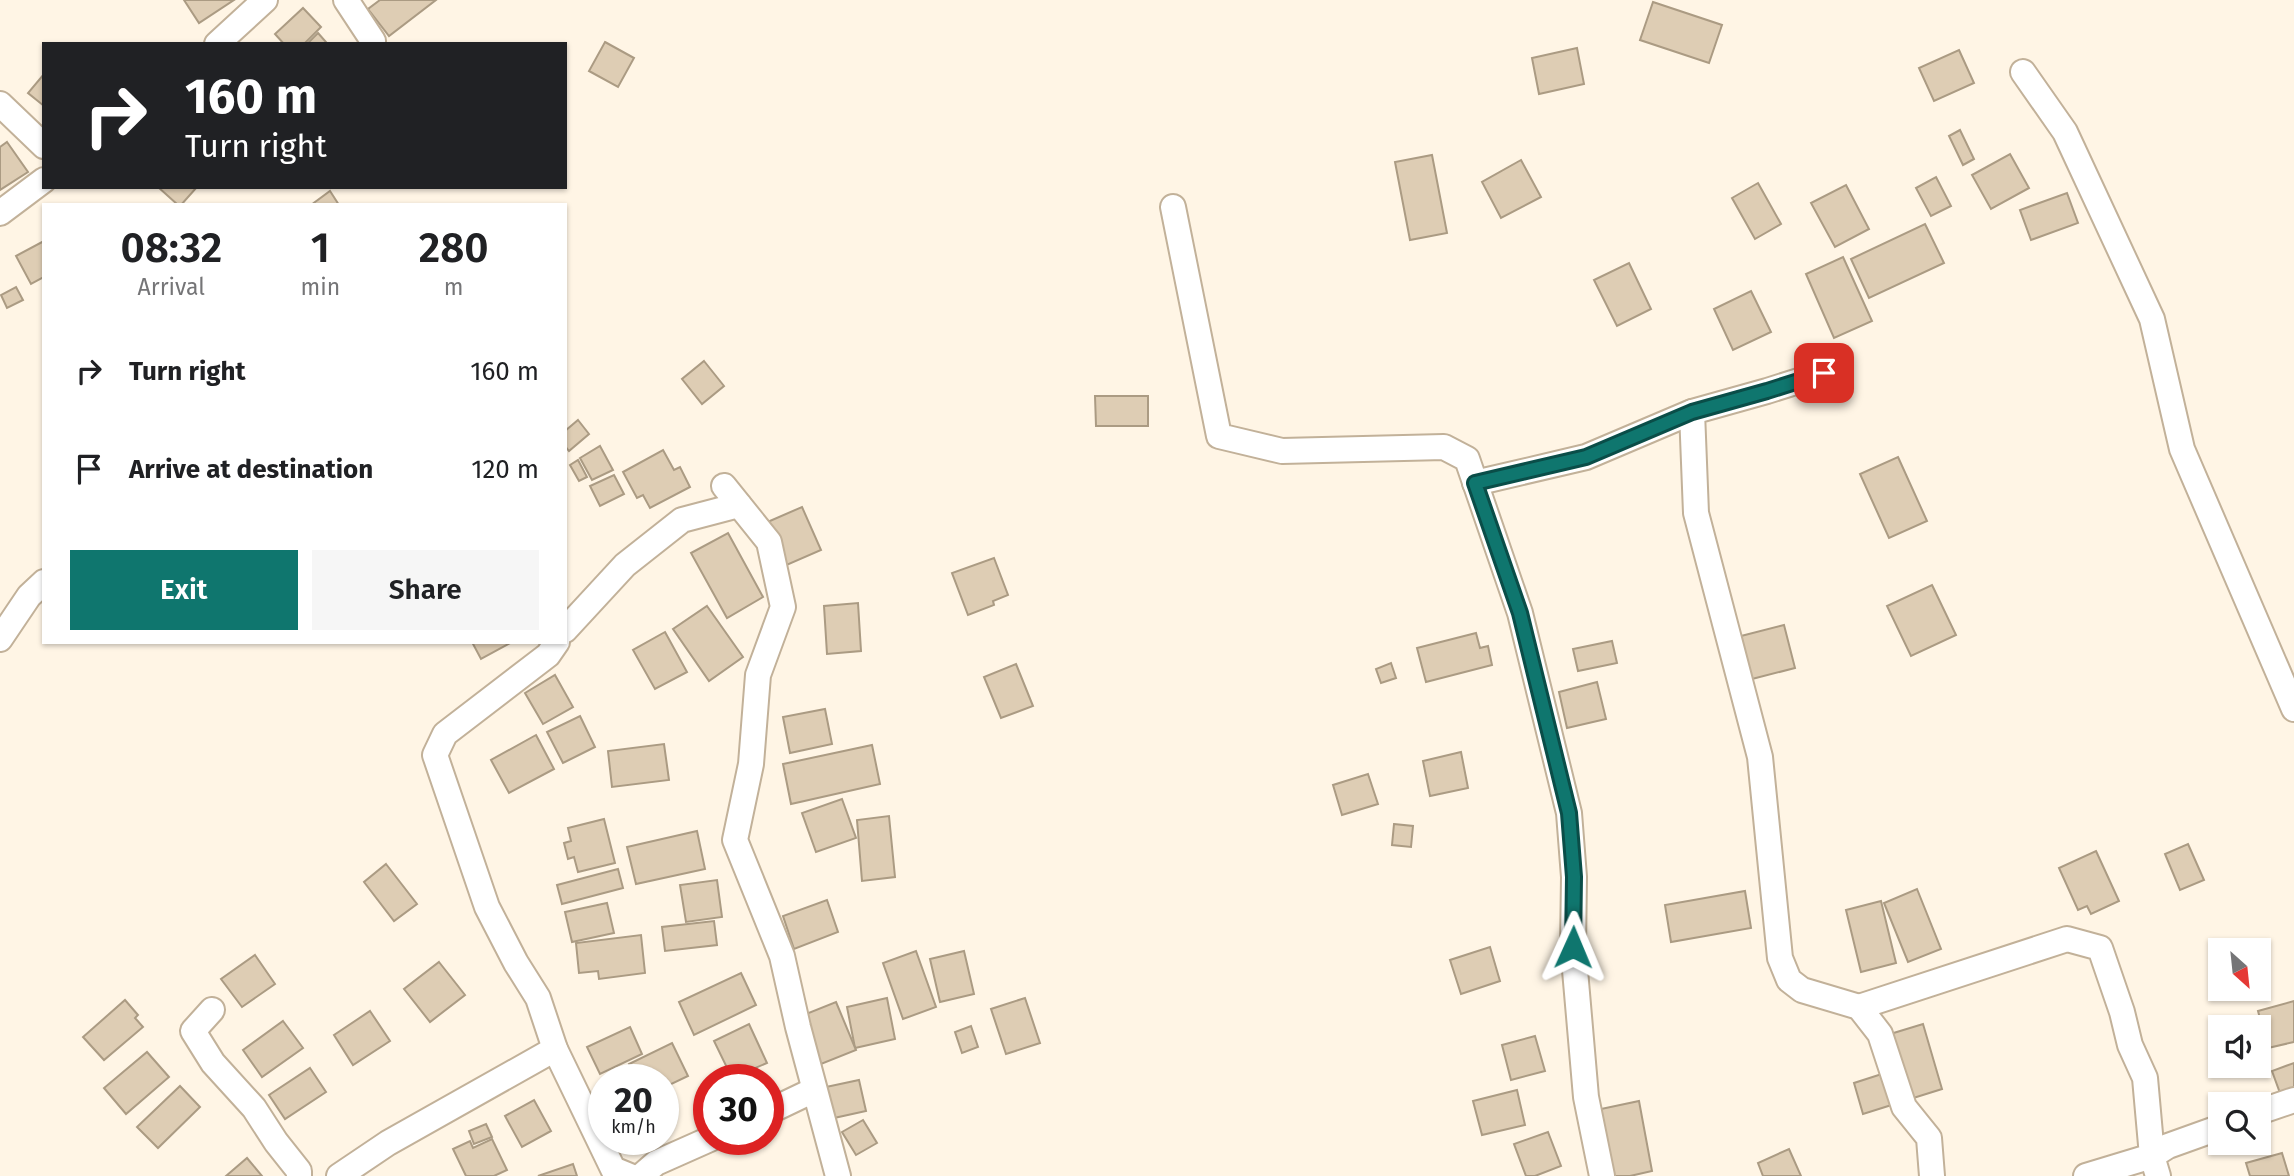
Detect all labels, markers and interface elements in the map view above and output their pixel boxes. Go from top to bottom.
text: 160 m [185,67,317,126]
icon: right [70,70,161,161]
text: Turn right [185,127,327,165]
text: 08:32 [120,223,222,273]
text: 1 [311,223,330,273]
text: 280 [419,223,489,273]
text: Arrival [138,273,205,301]
text: min [301,273,340,301]
text: m [444,273,464,301]
pin [1794,343,1854,403]
icon: right [70,352,108,390]
icon: arrive [1805,354,1843,392]
text: Turn right [129,356,246,387]
text: 160 m [470,356,539,387]
icon: arrive [70,450,108,488]
text: Arrive at destination [129,454,373,485]
text: 120 m [471,454,539,485]
button: Exit [70,550,298,630]
button: Share [312,550,539,630]
position arrow [1536,910,1610,984]
north arrow [2208,938,2272,1001]
map controls [2208,938,2271,1155]
button: sound [2208,1015,2271,1078]
speed limit sign: 30 [693,1064,784,1155]
text: 20 [614,1079,653,1121]
button: search [2208,1092,2271,1155]
text: km/h [611,1116,656,1138]

